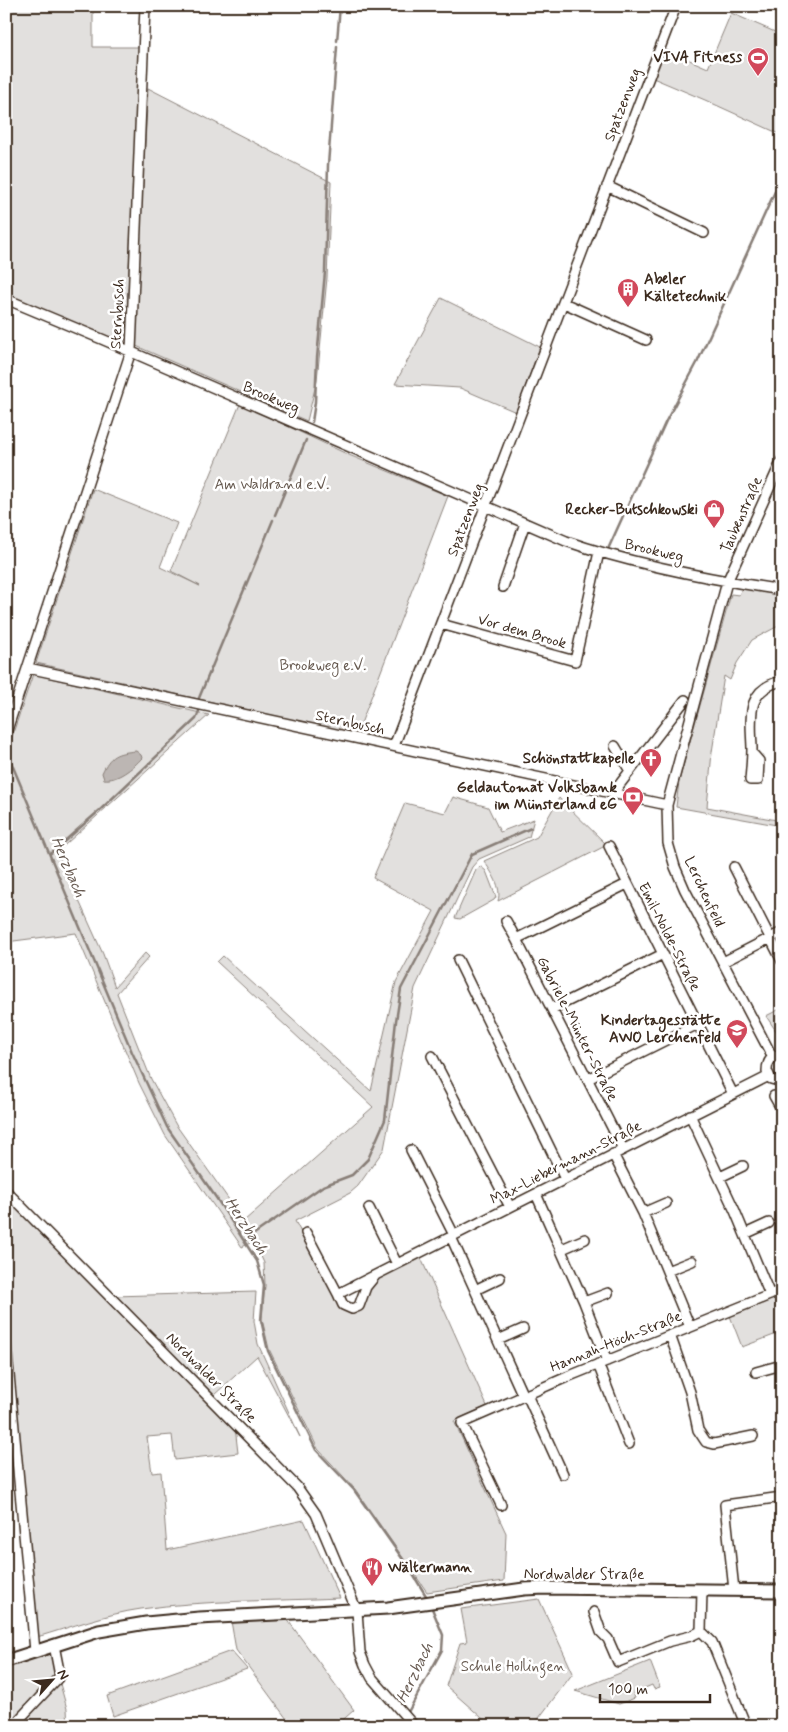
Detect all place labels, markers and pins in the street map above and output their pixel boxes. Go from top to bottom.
sports icon: VIVA Fitness [746,46,770,77]
place label: VIVA Fitness [653,48,742,68]
place label: Abeler Kältetechnik [644,270,727,307]
building icon: Abeler Kältetechnik [616,277,640,308]
shop icon: Recker-Butschkowski [702,498,726,529]
place label: Recker-Butschkowski [565,500,698,520]
church icon: Schönstattkapelle [639,747,663,778]
place label: Schönstattkapelle [523,749,635,769]
place label: Geldautomat Volksbank im Münsterland eG [457,778,617,815]
bank icon: Geldautomat Volksbank im Münsterland eG [621,785,645,816]
place label: Kindertagesstätte AWO Lerchenfeld [601,1011,722,1048]
school or university icon: Kindertagesstätte AWO Lerchenfeld [725,1018,749,1049]
restaurant icon: Wältermann [360,1556,384,1587]
place label: Wältermann [387,1558,472,1578]

